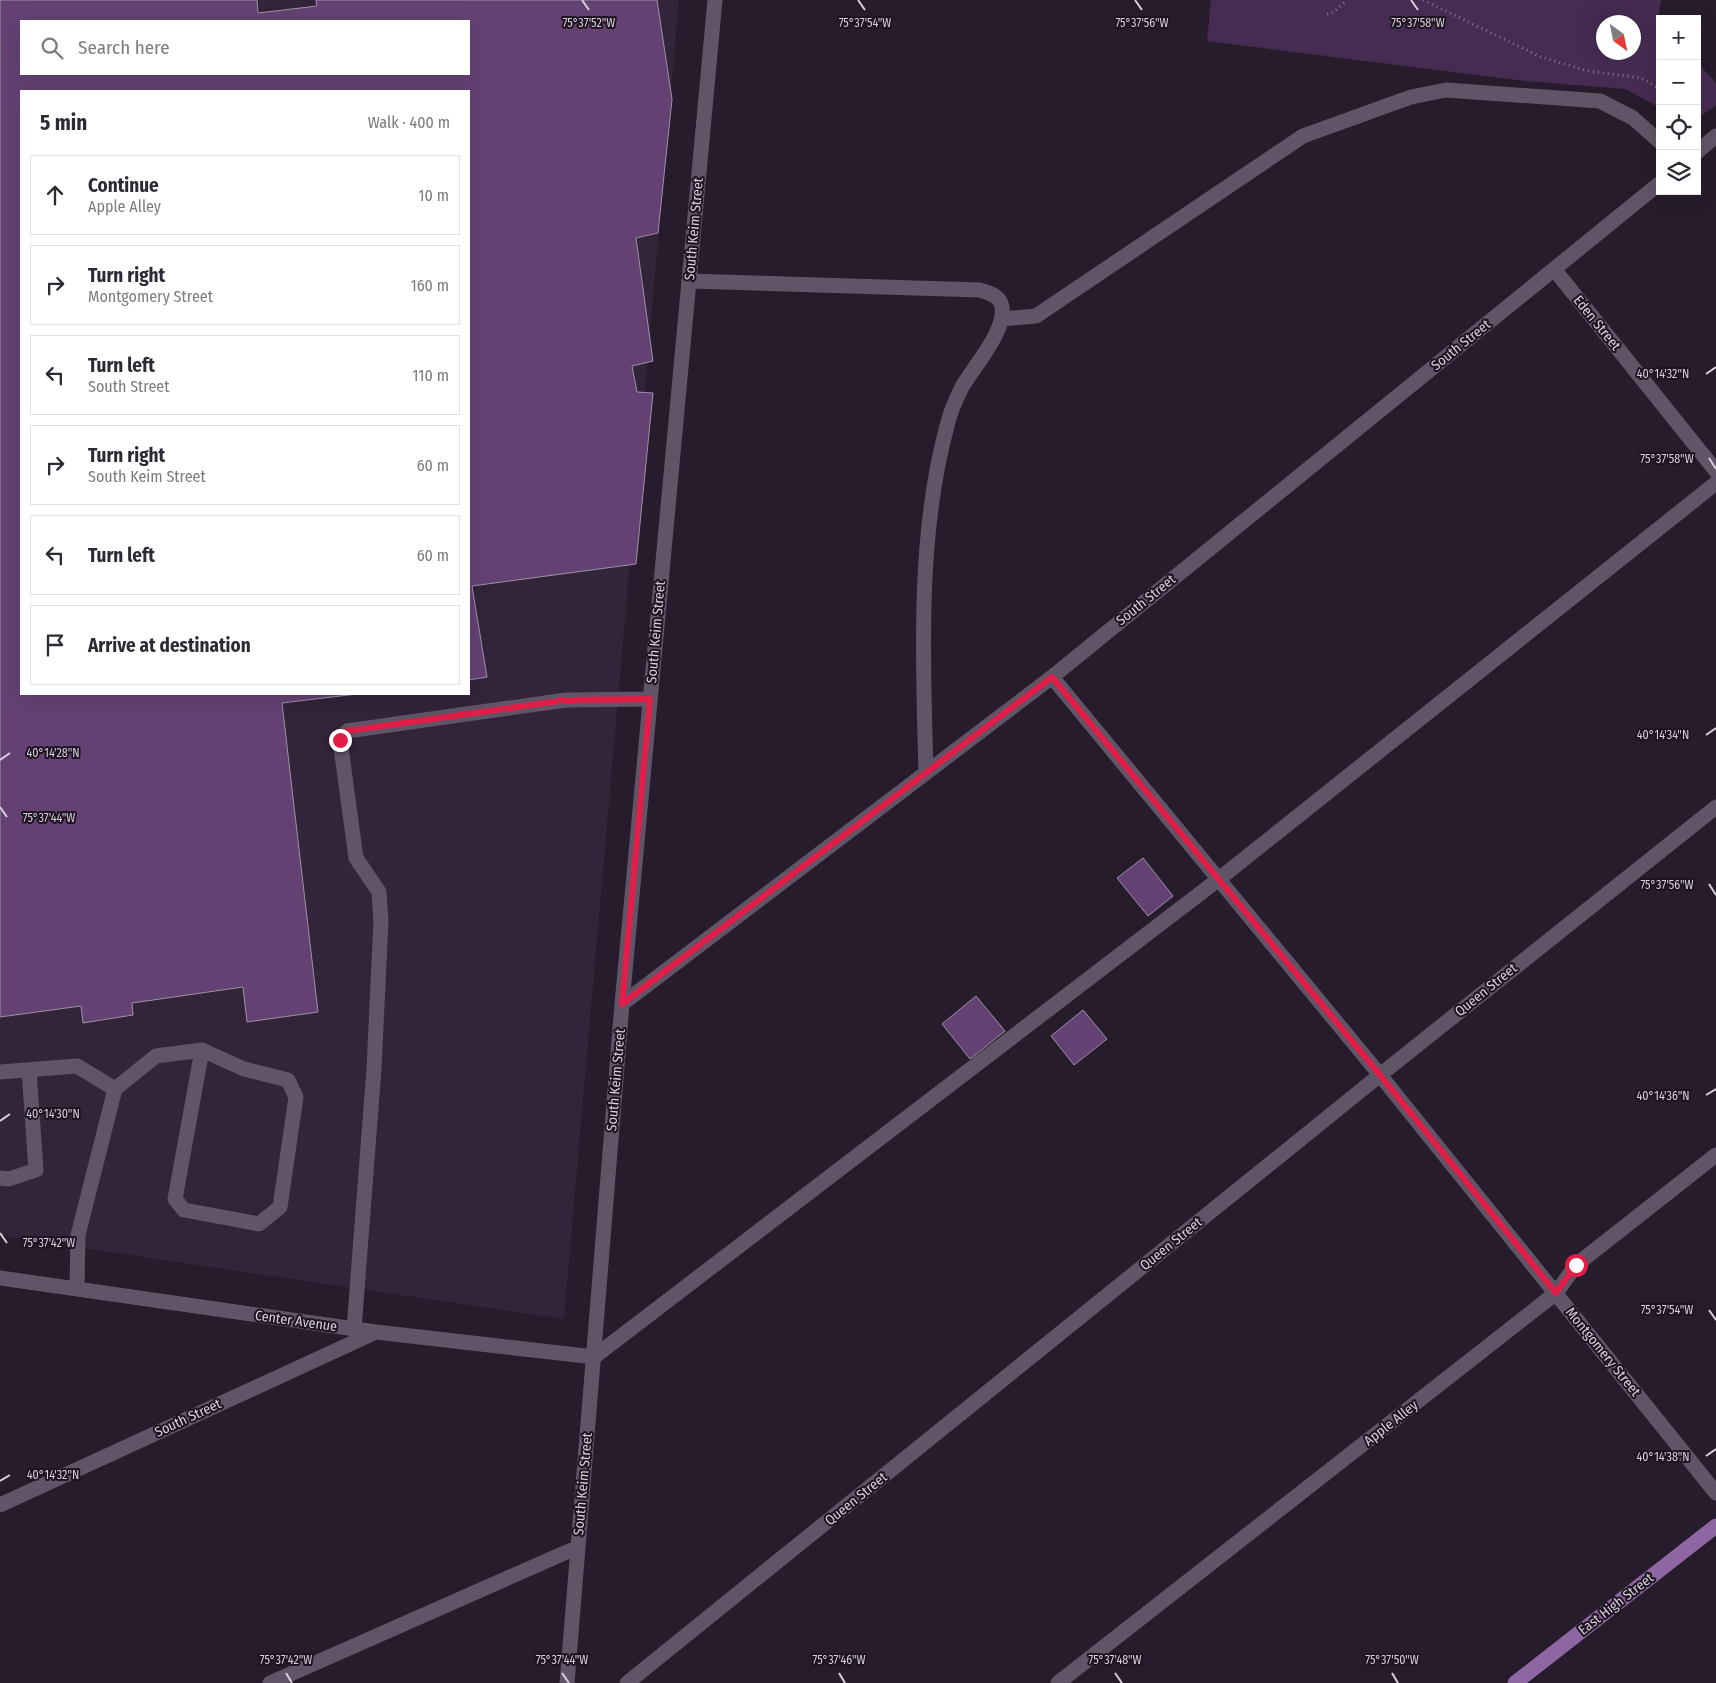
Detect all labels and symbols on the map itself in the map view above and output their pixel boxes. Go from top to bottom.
north arrow [1596,15,1641,60]
text: 75°37'52"W [563,16,615,30]
text: 75°37'54"W [839,16,891,30]
text: 75°37'56"W [1115,16,1169,30]
text: 75°37'58"W [1391,16,1445,30]
street label: South Keim Street [681,177,707,281]
street label: Eden Street [1570,292,1625,354]
street label: South Street [1428,316,1494,374]
text: 40°14'32"N [1637,367,1689,381]
text: 75°37'58"W [1640,452,1694,466]
street label: South Street [1113,571,1179,629]
street label: South Keim Street [643,580,669,684]
text: 40°14'34"N [1637,728,1689,742]
route end [329,729,352,752]
text: 40°14'28"N [27,746,79,760]
text: 75°37'44"W [23,811,75,825]
text: 75°37'56"W [1640,878,1694,892]
street label: Queen Street [1451,960,1521,1020]
street label: South Keim Street [603,1028,629,1132]
text: 40°14'36"N [1637,1089,1689,1103]
text: 40°14'30"N [26,1107,80,1121]
street label: Queen Street [1136,1214,1206,1274]
text: 75°37'42"W [23,1236,75,1250]
route start [1565,1254,1588,1277]
text: 75°37'54"W [1641,1303,1693,1317]
street label: Montgomery Street [1562,1304,1644,1400]
street label: Center Avenue [254,1307,338,1335]
street label: South Street [152,1395,224,1441]
street label: Apple Alley [1361,1396,1422,1449]
street label: South Keim Street [570,1432,596,1536]
text: 40°14'38"N [1636,1450,1690,1464]
text: 40°14'32"N [27,1468,79,1482]
street label: Queen Street [821,1469,891,1529]
street label: East High Street [1575,1569,1657,1639]
text: 75°37'42"W [260,1653,312,1667]
text: 75°37'44"W [536,1653,588,1667]
text: 75°37'46"W [812,1653,866,1667]
text: 75°37'48"W [1088,1653,1142,1667]
text: 75°37'50"W [1365,1653,1419,1667]

